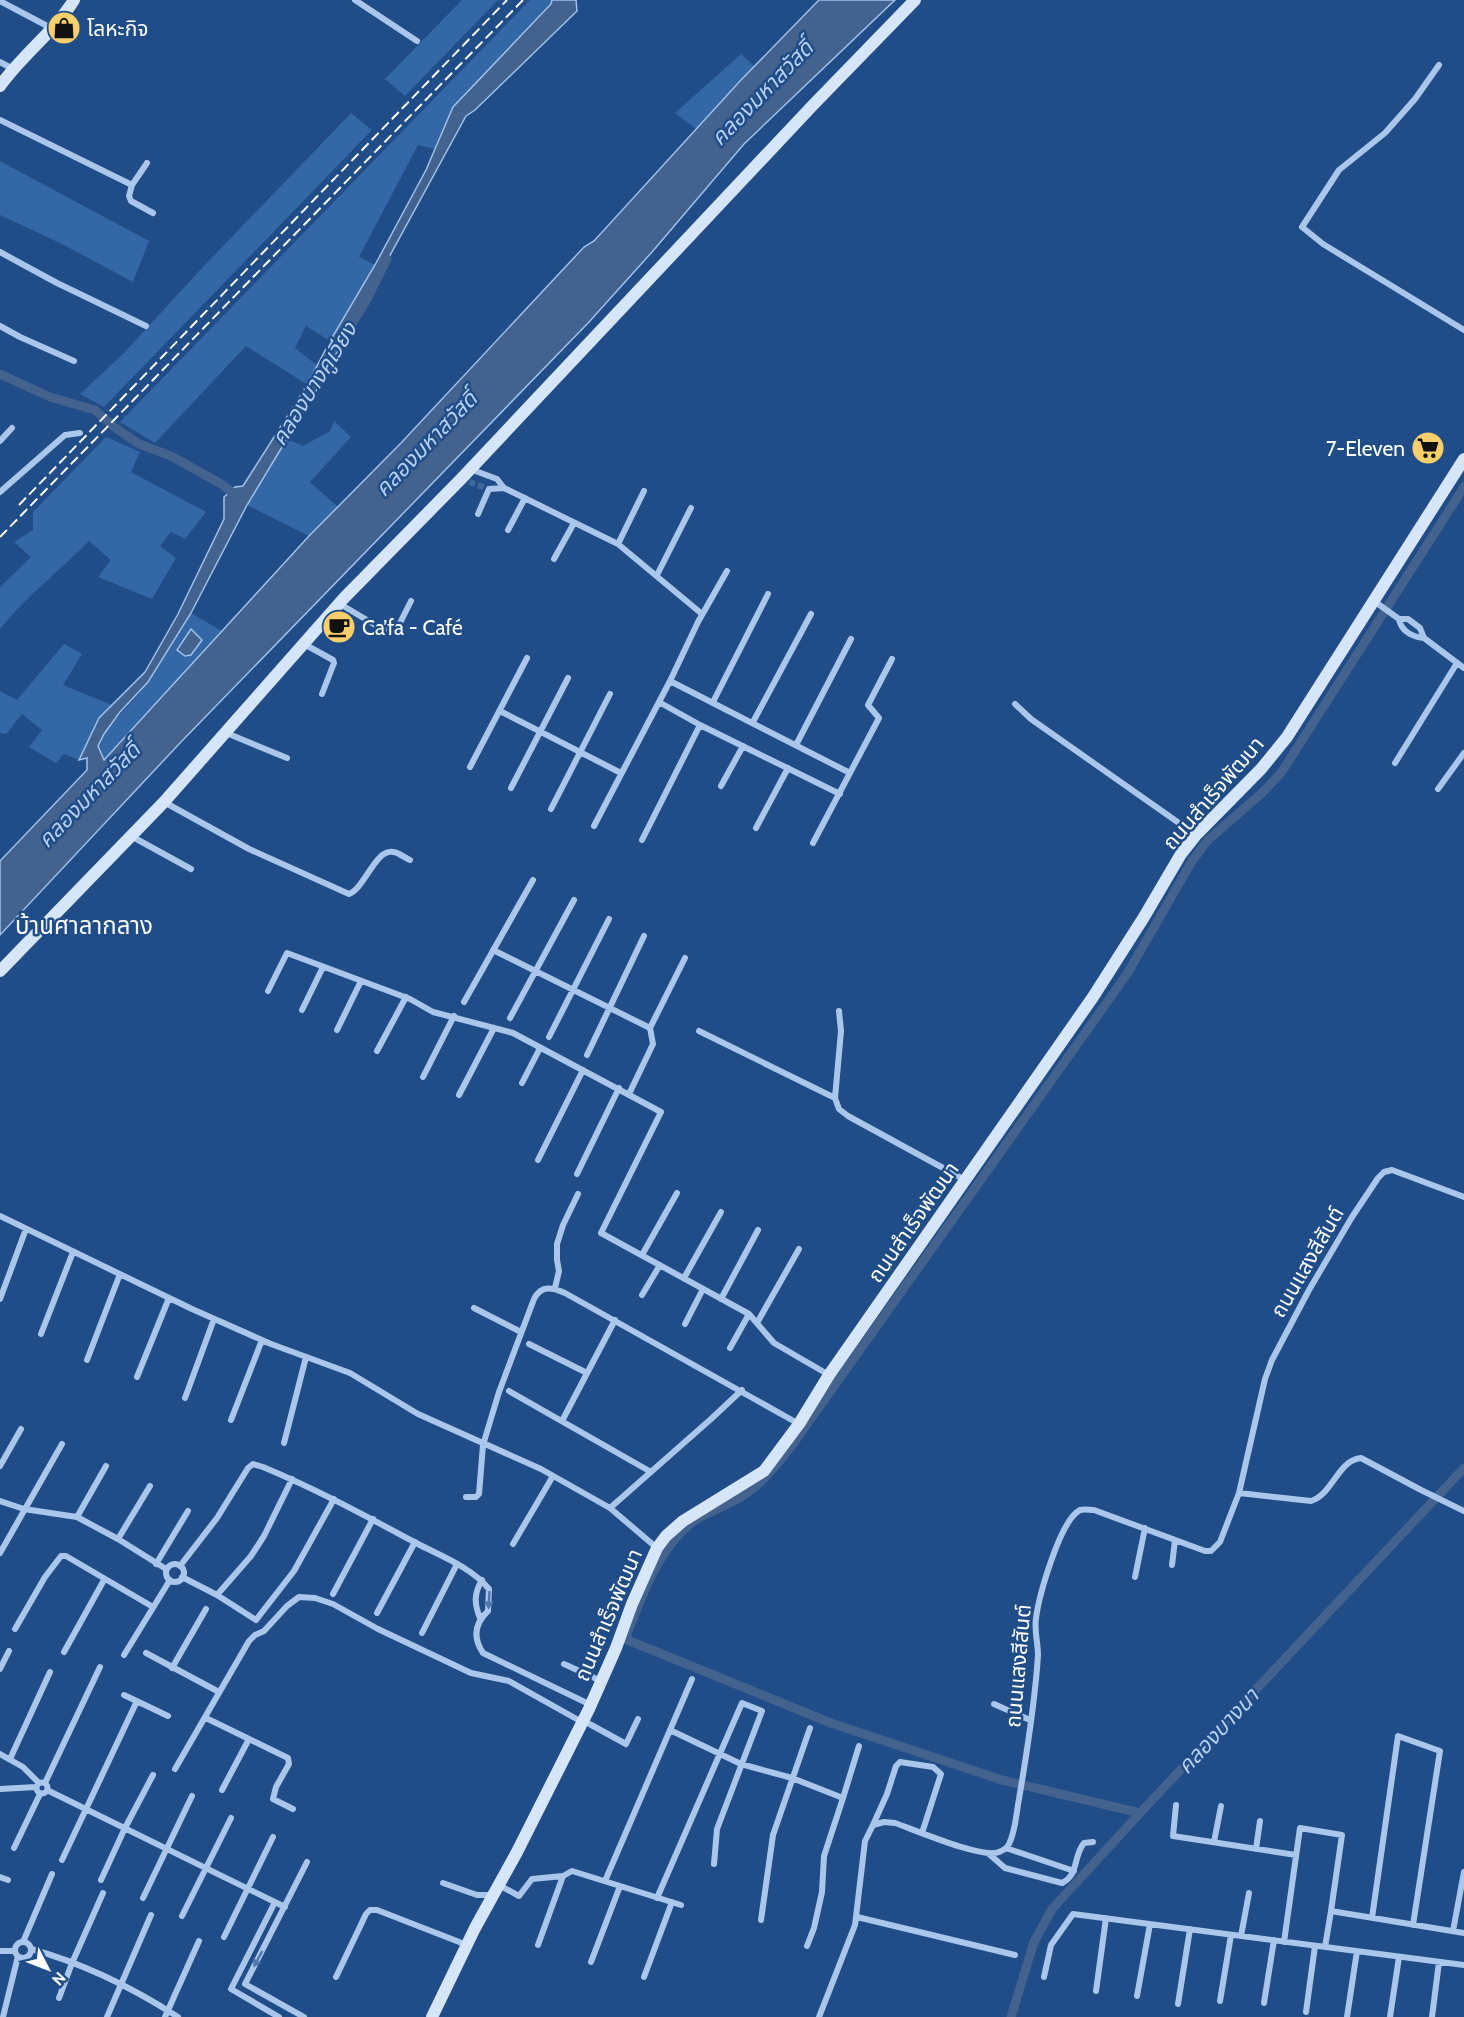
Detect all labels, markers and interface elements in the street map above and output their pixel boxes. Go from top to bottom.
shop icon: โลหะกิจ [46,10,82,46]
place label: โลหะกิจ [87,16,148,41]
water label: คลองมหาสวัสดิ์ [705,31,823,151]
water label: คลองบางคูเวียง [265,316,363,451]
water label: คลองมหาสวัสดิ์ [369,382,487,502]
supermarket icon: 7-Eleven [1410,430,1446,466]
place label: 7-Eleven [1326,436,1405,461]
cafe icon: Ca’fa - Café [321,609,357,645]
place label: Ca’fa - Café [362,615,463,640]
street label: ถนนสำเร็จพัฒนา [1157,731,1269,855]
water label: คลองมหาสวัสดิ์ [32,733,150,853]
district label: บ้านศาลากลาง [15,911,153,940]
street label: ถนนสำเร็จพัฒนา [862,1157,964,1287]
street label: ถนนแสงสีสันต์ [1265,1202,1349,1322]
street label: ถนนสำเร็จพัฒนา [569,1545,647,1685]
one-way arrow [484,1590,493,1609]
street label: ถนนแสงสีสันต์ [1000,1603,1036,1729]
water label: คลองบางนา [1172,1682,1265,1779]
north arrow [18,1939,78,1999]
one-way arrow [253,1951,263,1968]
text: N [48,1968,70,1989]

